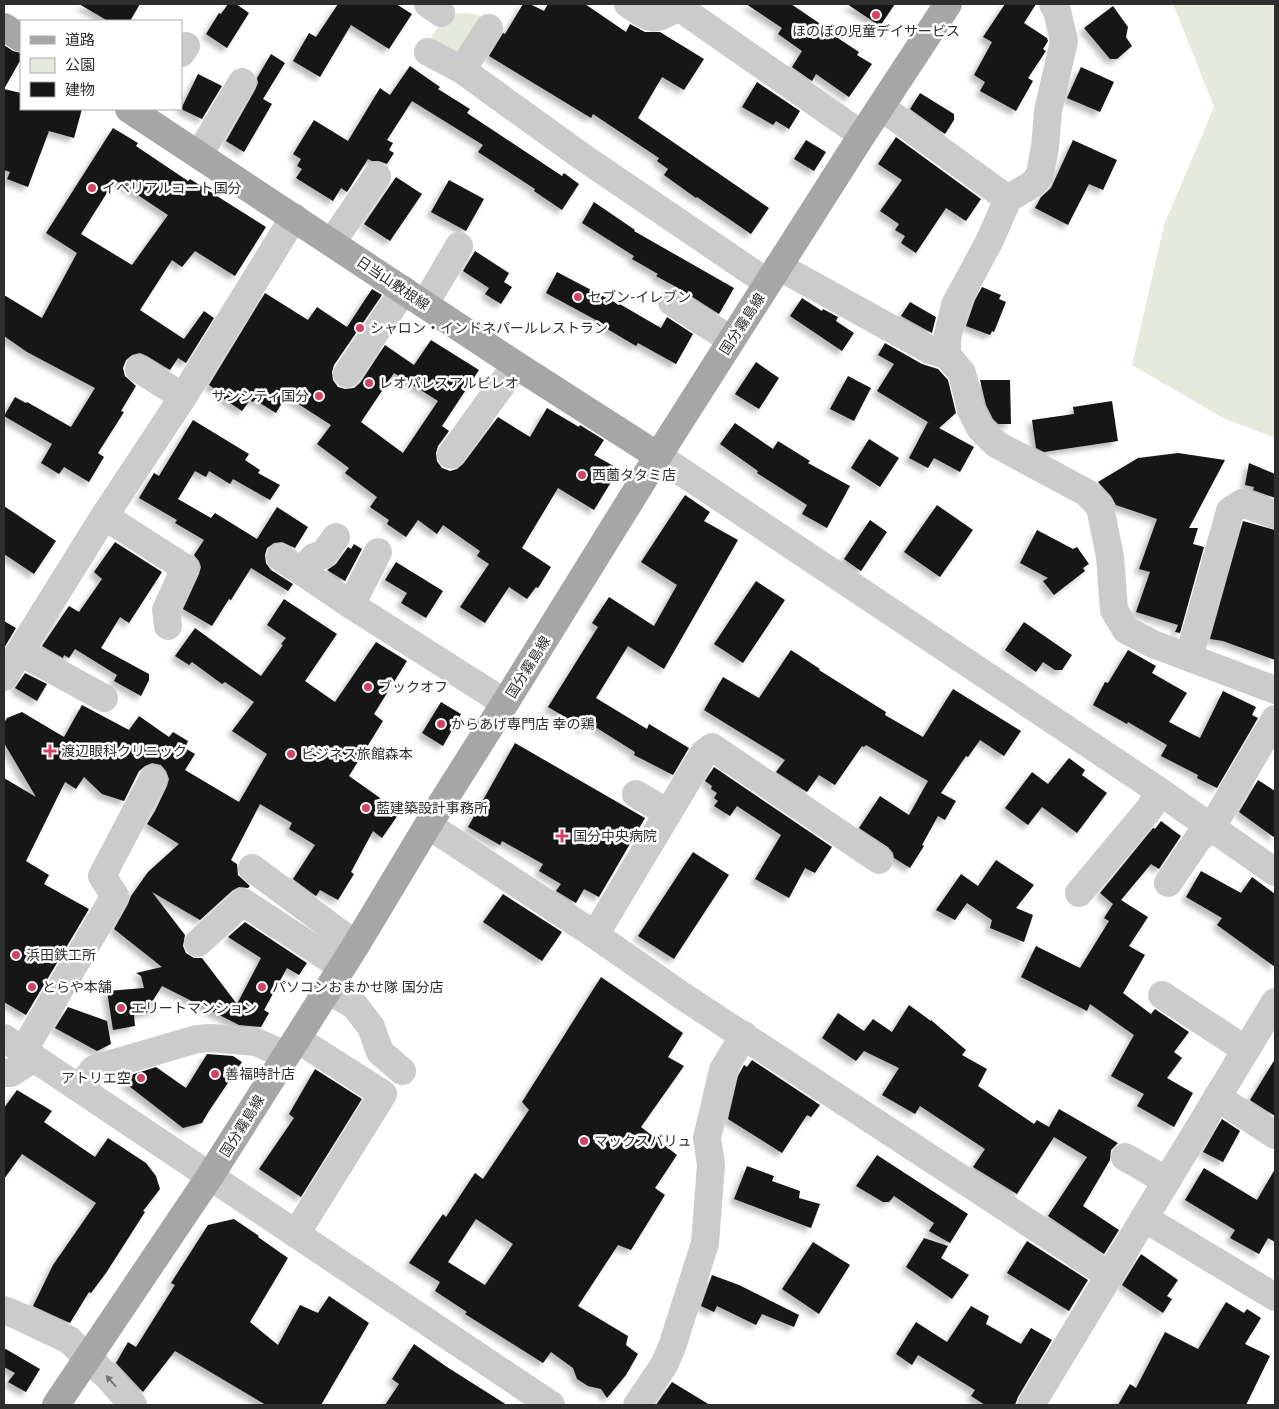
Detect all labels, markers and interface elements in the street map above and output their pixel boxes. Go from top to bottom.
marker: ほのぼの児童デイサービス [870,9,882,21]
legend [20,20,182,110]
place label: ほのぼの児童デイサービス [792,22,960,39]
text: 道路 [65,30,95,48]
text: 公園 [65,55,95,73]
text: 建物 [65,80,95,98]
place label: イペリアルコート国分 [102,179,242,196]
marker: イペリアルコート国分 [86,182,98,194]
street label: 日当山敷根線 [354,252,433,313]
place label: セブン-イレブン [588,288,691,305]
street label: 国分霧島線 [715,290,768,358]
marker: セブン-イレブン [572,291,584,303]
place label: シャロン・インドネパールレストラン [370,319,608,336]
marker: シャロン・インドネパールレストラン [354,322,366,334]
place label: レオパレスアルビレオ [379,374,519,391]
marker: レオパレスアルビレオ [363,377,375,389]
place label: サンシティ国分 [212,387,309,404]
marker: サンシティ国分 [313,390,325,402]
place label: 西薗タタミ店 [592,466,676,483]
marker: 西薗タタミ店 [576,469,588,481]
street label: 国分霧島線 [502,633,553,701]
place label: ブックオフ [378,678,448,695]
marker: ブックオフ [362,681,374,693]
place label: からあげ専門店 幸の鶏 [451,715,595,732]
marker: からあげ専門店 幸の鶏 [435,718,447,730]
place label: 渡辺眼科クリニック [61,742,187,759]
marker: 渡辺眼科クリニック [43,744,57,758]
place label: ビジネス旅館森本 [301,745,413,762]
marker: ビジネス旅館森本 [285,748,297,760]
place label: 藍建築設計事務所 [376,799,488,816]
marker: 藍建築設計事務所 [360,802,372,814]
place label: 国分中央病院 [573,827,657,844]
marker: 国分中央病院 [555,829,569,843]
place label: 浜田鉄工所 [26,946,96,963]
marker: 浜田鉄工所 [10,949,22,961]
place label: とらや本舗 [42,978,112,995]
place label: パソコンおまかせ隊 国分店 [272,978,444,995]
marker: とらや本舗 [26,981,38,993]
marker: パソコンおまかせ隊 国分店 [256,981,268,993]
place label: エリートマンション [131,999,257,1016]
marker: エリートマンション [115,1002,127,1014]
place label: 善福時計店 [225,1065,295,1082]
marker: 善福時計店 [209,1068,221,1080]
place label: アトリエ空 [61,1069,131,1086]
marker: アトリエ空 [135,1072,147,1084]
street label: 国分霧島線 [216,1092,267,1160]
place label: マックスバリュ [594,1132,692,1149]
marker: マックスバリュ [578,1135,590,1147]
one-way arrow [105,1375,117,1387]

